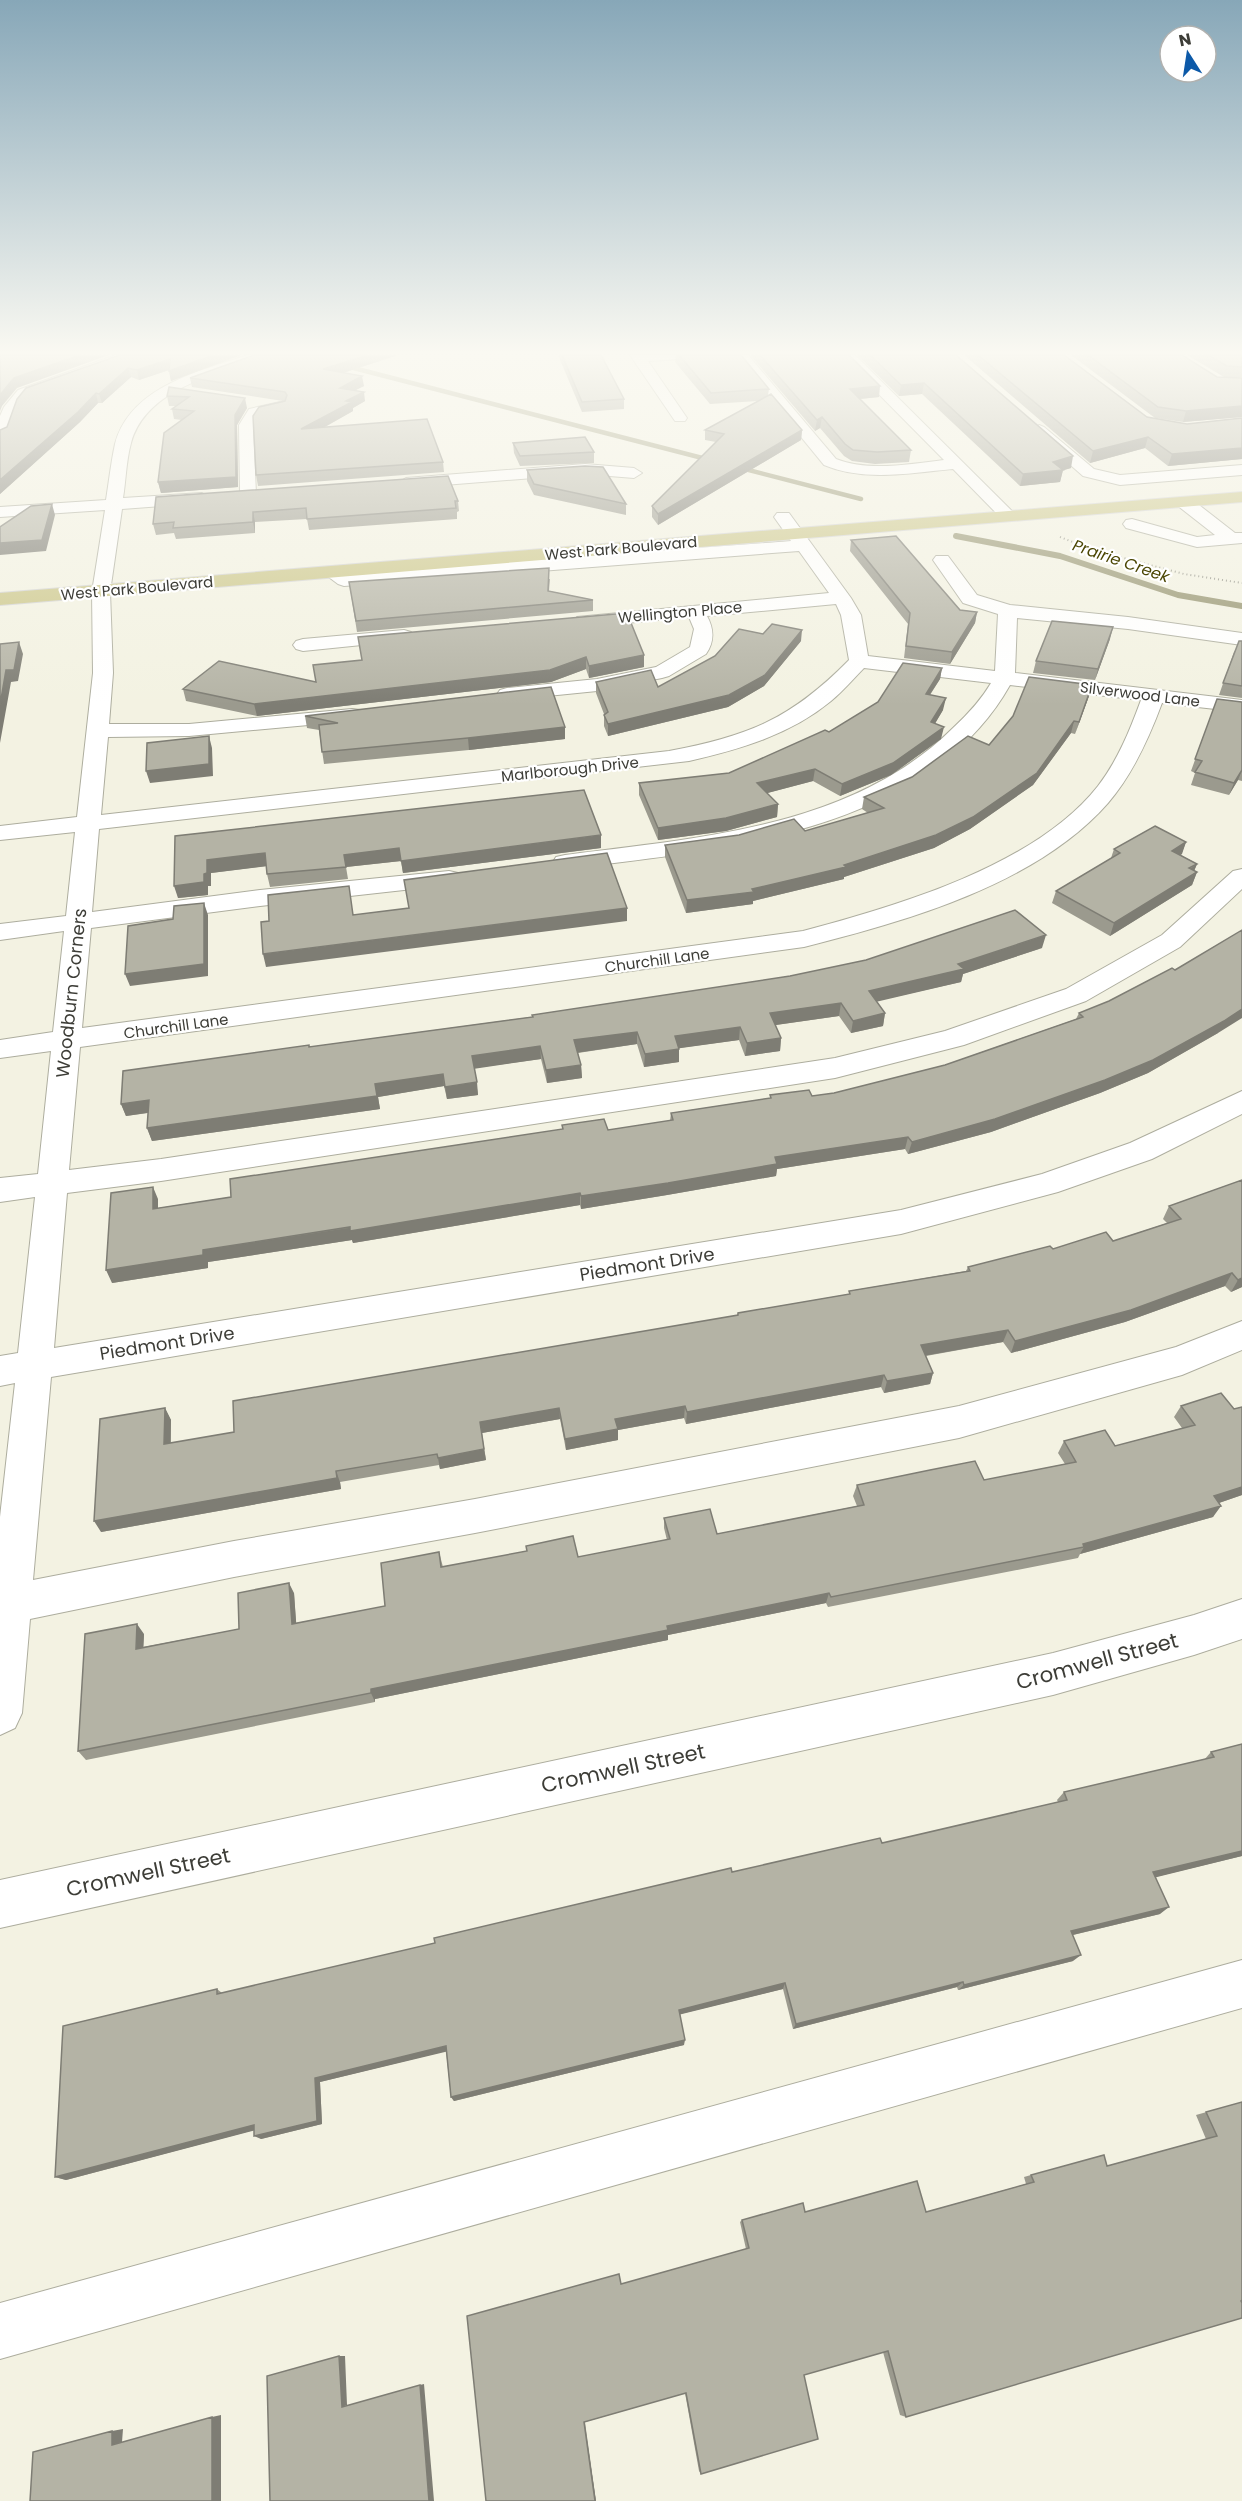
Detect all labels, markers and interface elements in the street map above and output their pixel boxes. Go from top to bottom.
north arrow [1158,24,1218,84]
text: N [1177,27,1193,52]
street label: West Park Boulevard [544,531,698,565]
water label: Prairie Creek [1070,534,1173,589]
street label: West Park Boulevard [60,571,214,605]
street label: Wellington Place [617,596,743,628]
street label: Silverwood Lane [1079,676,1201,712]
street label: Marlborough Drive [500,751,640,787]
street label: Woodburn Corners [50,907,92,1079]
street label: Churchill Lane [603,942,711,978]
street label: Churchill Lane [122,1008,230,1044]
street label: Piedmont Drive [578,1241,716,1287]
street label: Piedmont Drive [98,1320,236,1366]
street label: Cromwell Street [1013,1625,1181,1697]
street label: Cromwell Street [538,1736,708,1800]
street label: Cromwell Street [63,1840,233,1904]

